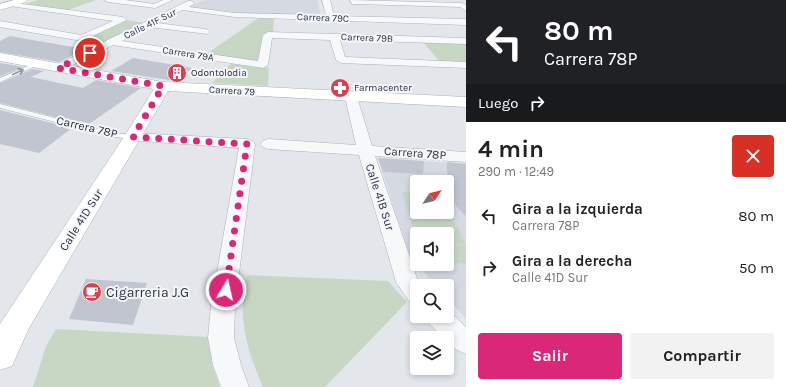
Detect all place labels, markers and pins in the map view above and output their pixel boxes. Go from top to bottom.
pin [73,36,107,70]
building icon: Odontolodia [166,62,188,84]
place label: Odontolodia [191,67,247,79]
pharmacy icon: Farmacenter [329,77,351,99]
place label: Farmacenter [354,82,412,94]
cafe icon: Cigarreria J.G [81,281,103,303]
place label: Cigarreria J.G [106,284,189,301]

